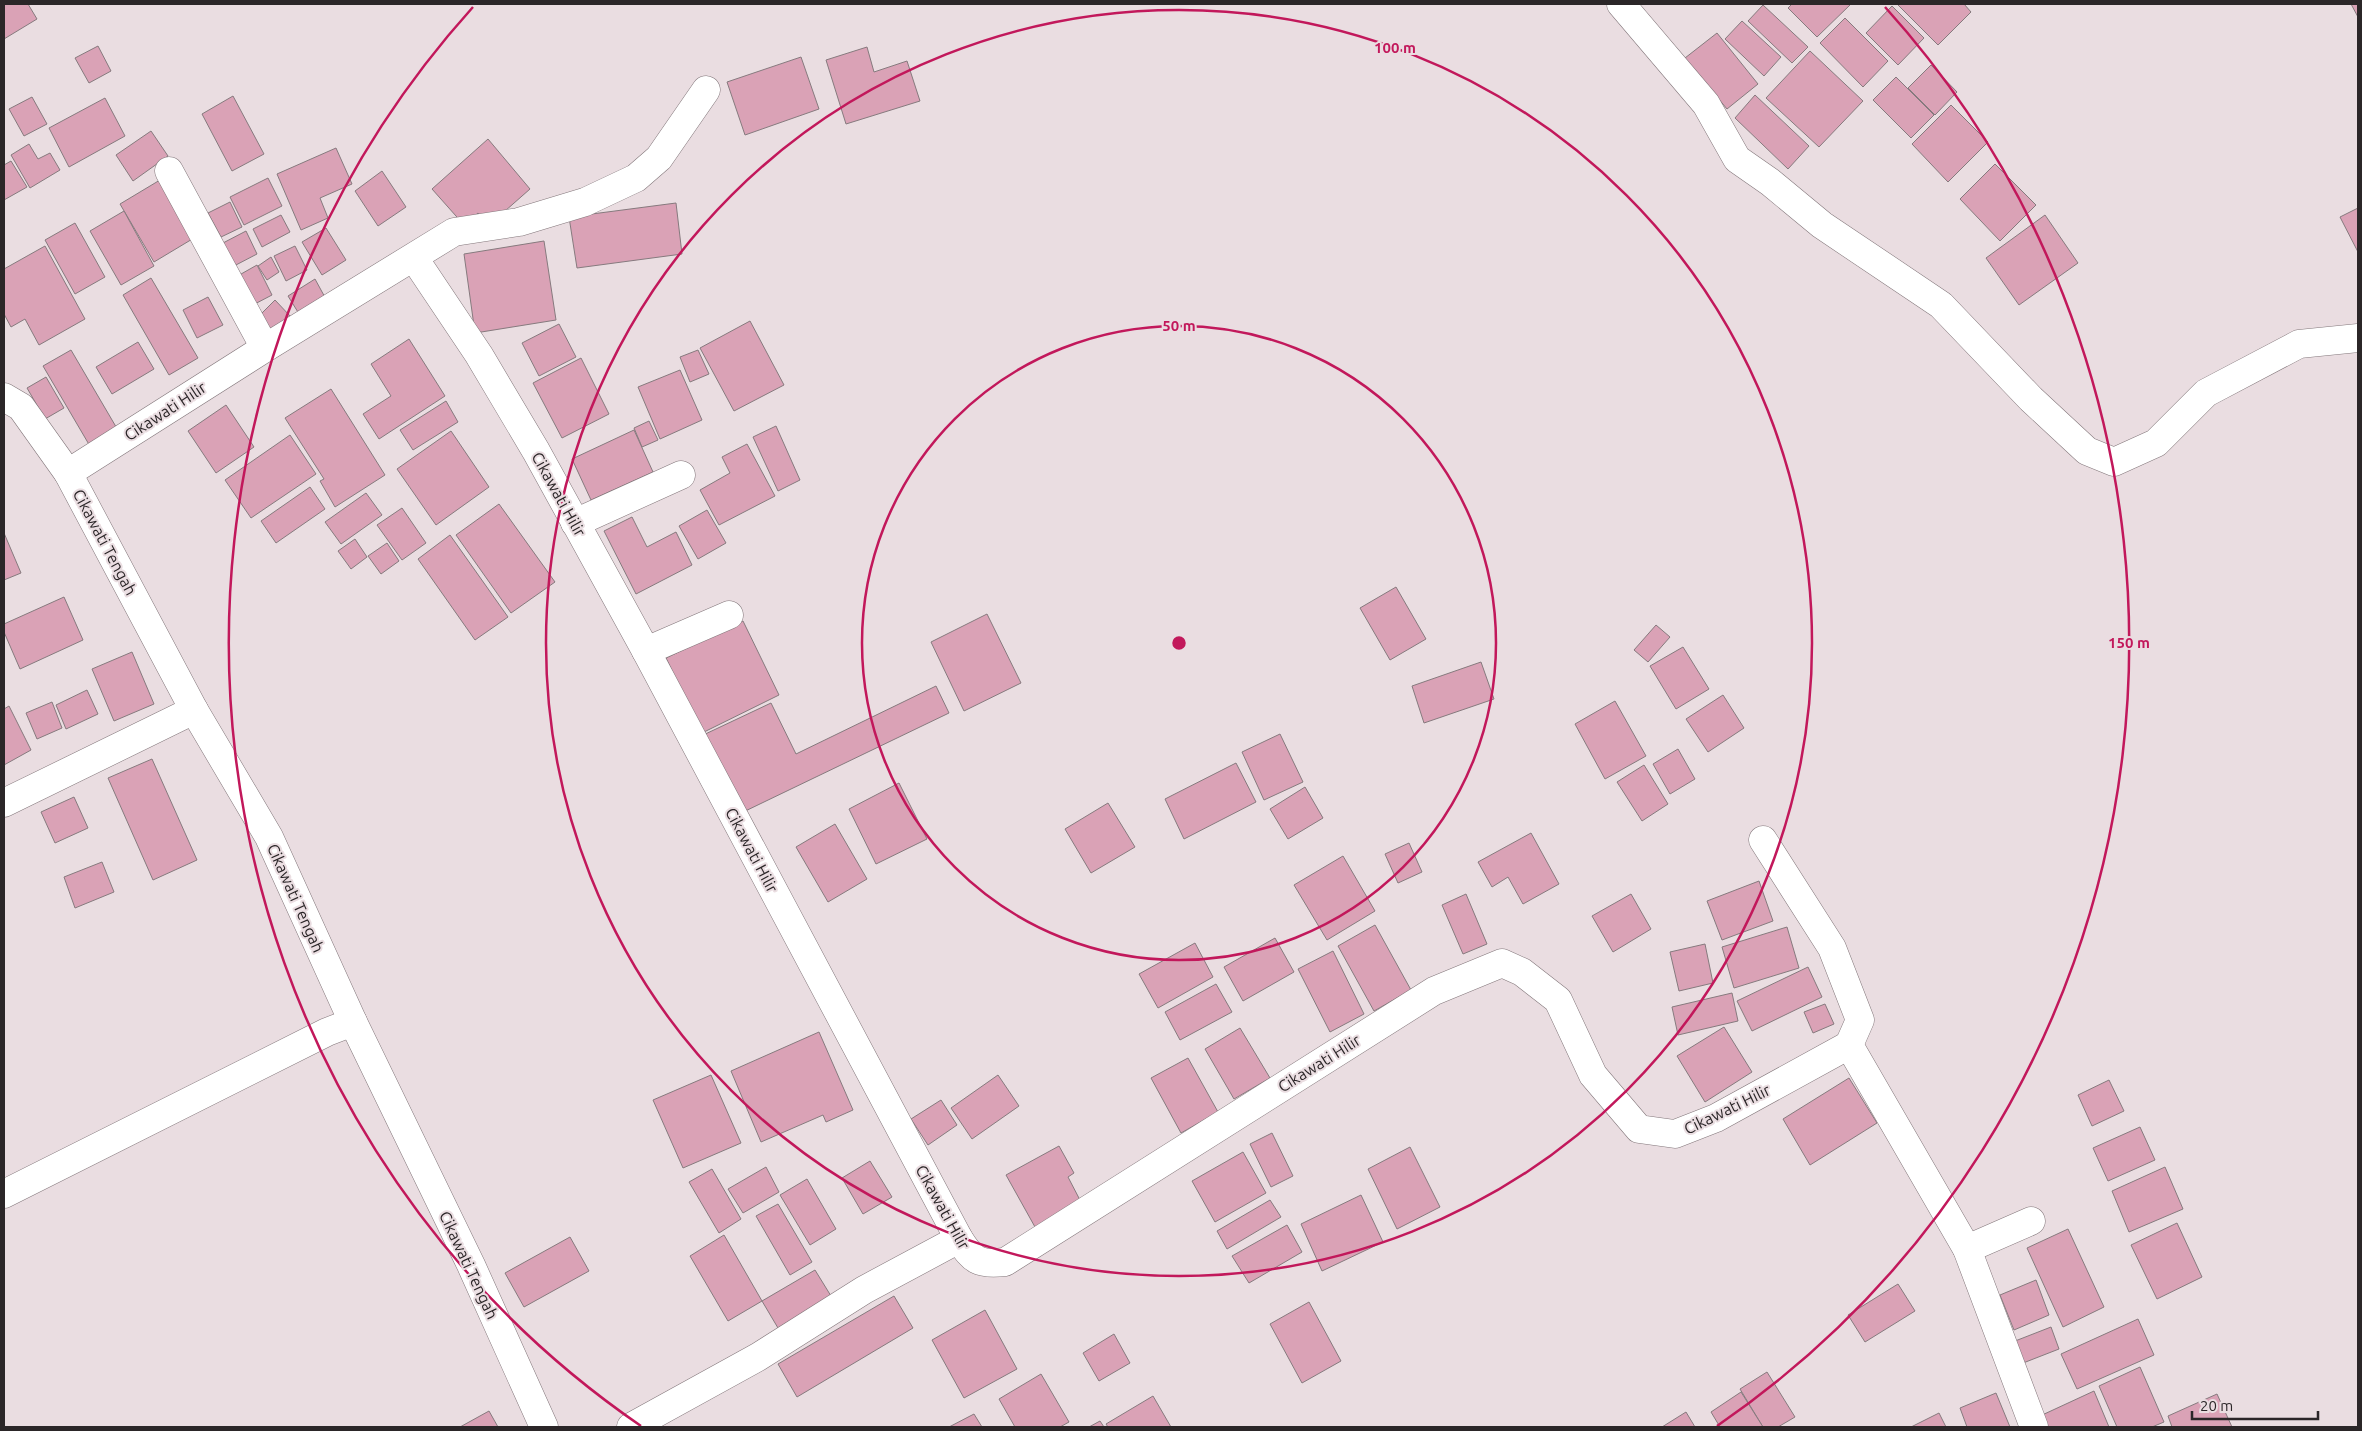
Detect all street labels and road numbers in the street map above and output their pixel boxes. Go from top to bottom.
street label: Cikawati Hilir [121,378,209,444]
street label: Cikawati Hilir [528,449,590,539]
street label: Cikawati Tengah [70,486,140,598]
street label: Cikawati Hilir [722,804,782,896]
street label: Cikawati Tengah [264,841,328,955]
street label: Cikawati Hilir [1275,1031,1363,1095]
street label: Cikawati Hilir [1681,1080,1773,1138]
street label: Cikawati Hilir [912,1162,974,1252]
street label: Cikawati Tengah [436,1208,502,1322]

